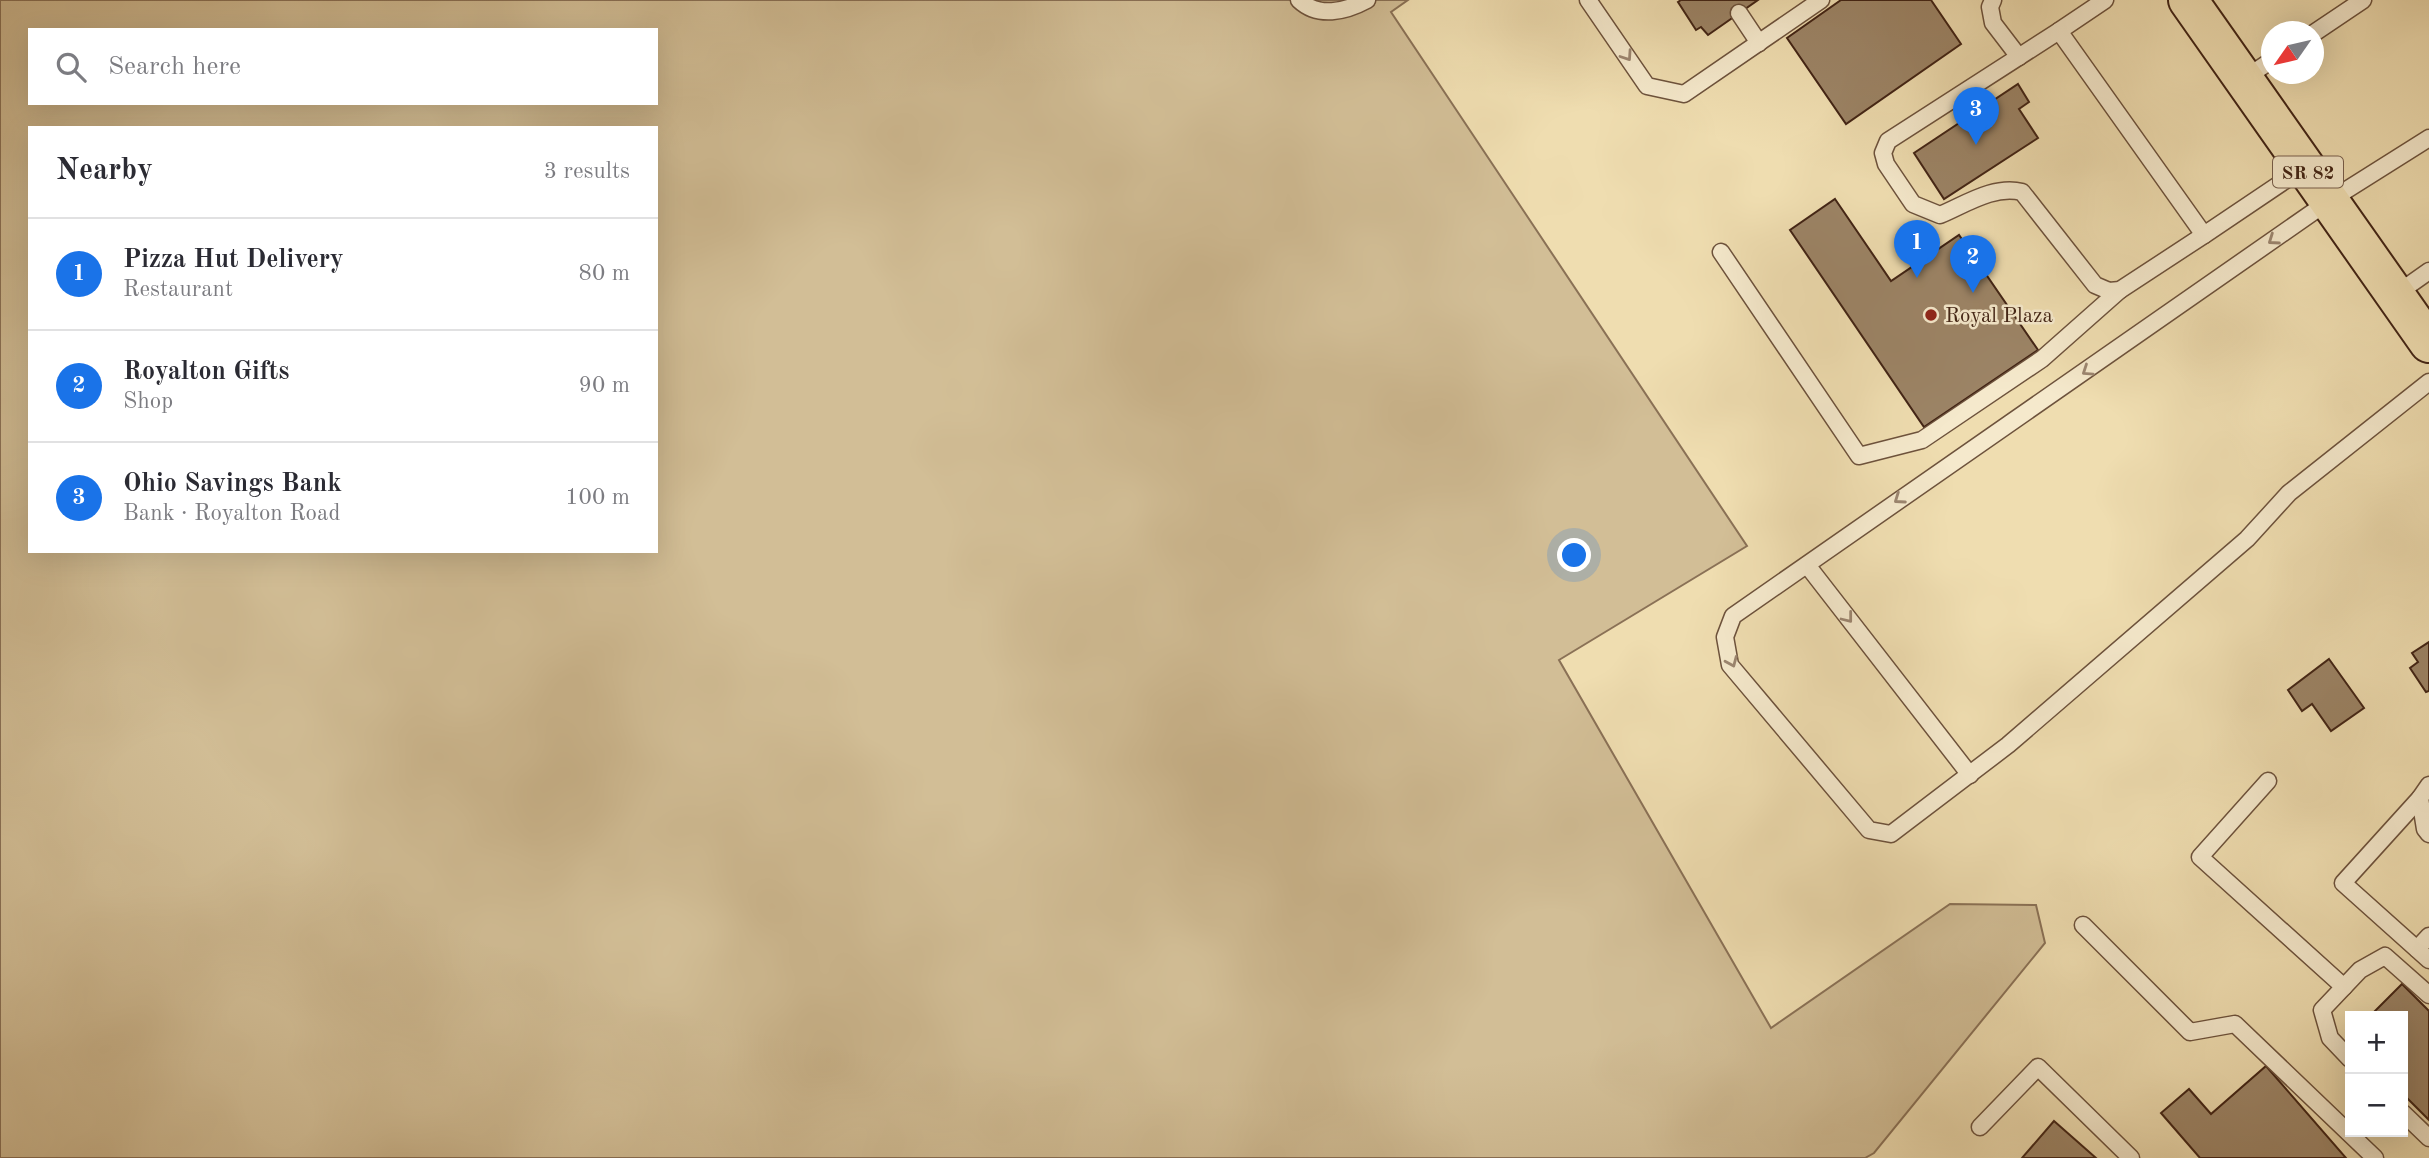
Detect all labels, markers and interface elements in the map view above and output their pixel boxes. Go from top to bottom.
north arrow [2261,21,2324,84]
search box [28,28,658,105]
icon: search [52,48,90,86]
one-way arrow [1619,49,1632,62]
text: Search here [108,54,241,80]
pin: 3 [1953,87,1999,145]
text: Nearby [56,156,153,186]
road number: SR 82 [2273,156,2343,188]
text: 3 results [544,160,630,183]
pin: 1 [1894,220,1940,278]
one-way arrow [2268,232,2281,245]
pin: 2 [1950,235,1996,293]
text: Pizza Hut Delivery [123,247,344,273]
text: 1 [72,262,86,285]
text: 80 m [579,262,630,285]
text: Restaurant [123,278,233,301]
place label: Royal Plaza [1945,306,2053,327]
marker: Royal Plaza [1923,307,1939,323]
text: Royalton Gifts [123,359,289,385]
one-way arrow [2082,363,2095,375]
text: 2 [72,374,86,397]
text: 90 m [579,374,630,397]
text: Shop [123,390,173,413]
text: Ohio Savings Bank [123,471,342,497]
text: 3 [72,486,86,509]
text: 100 m [565,486,630,509]
one-way arrow [1894,491,1907,503]
text: Bank · Royalton Road [123,502,340,525]
your location [1557,538,1591,572]
one-way arrow [1840,611,1853,623]
one-way arrow [1724,655,1738,667]
map controls [2345,1011,2408,1137]
button: + [2345,1011,2408,1074]
button: − [2345,1074,2408,1137]

